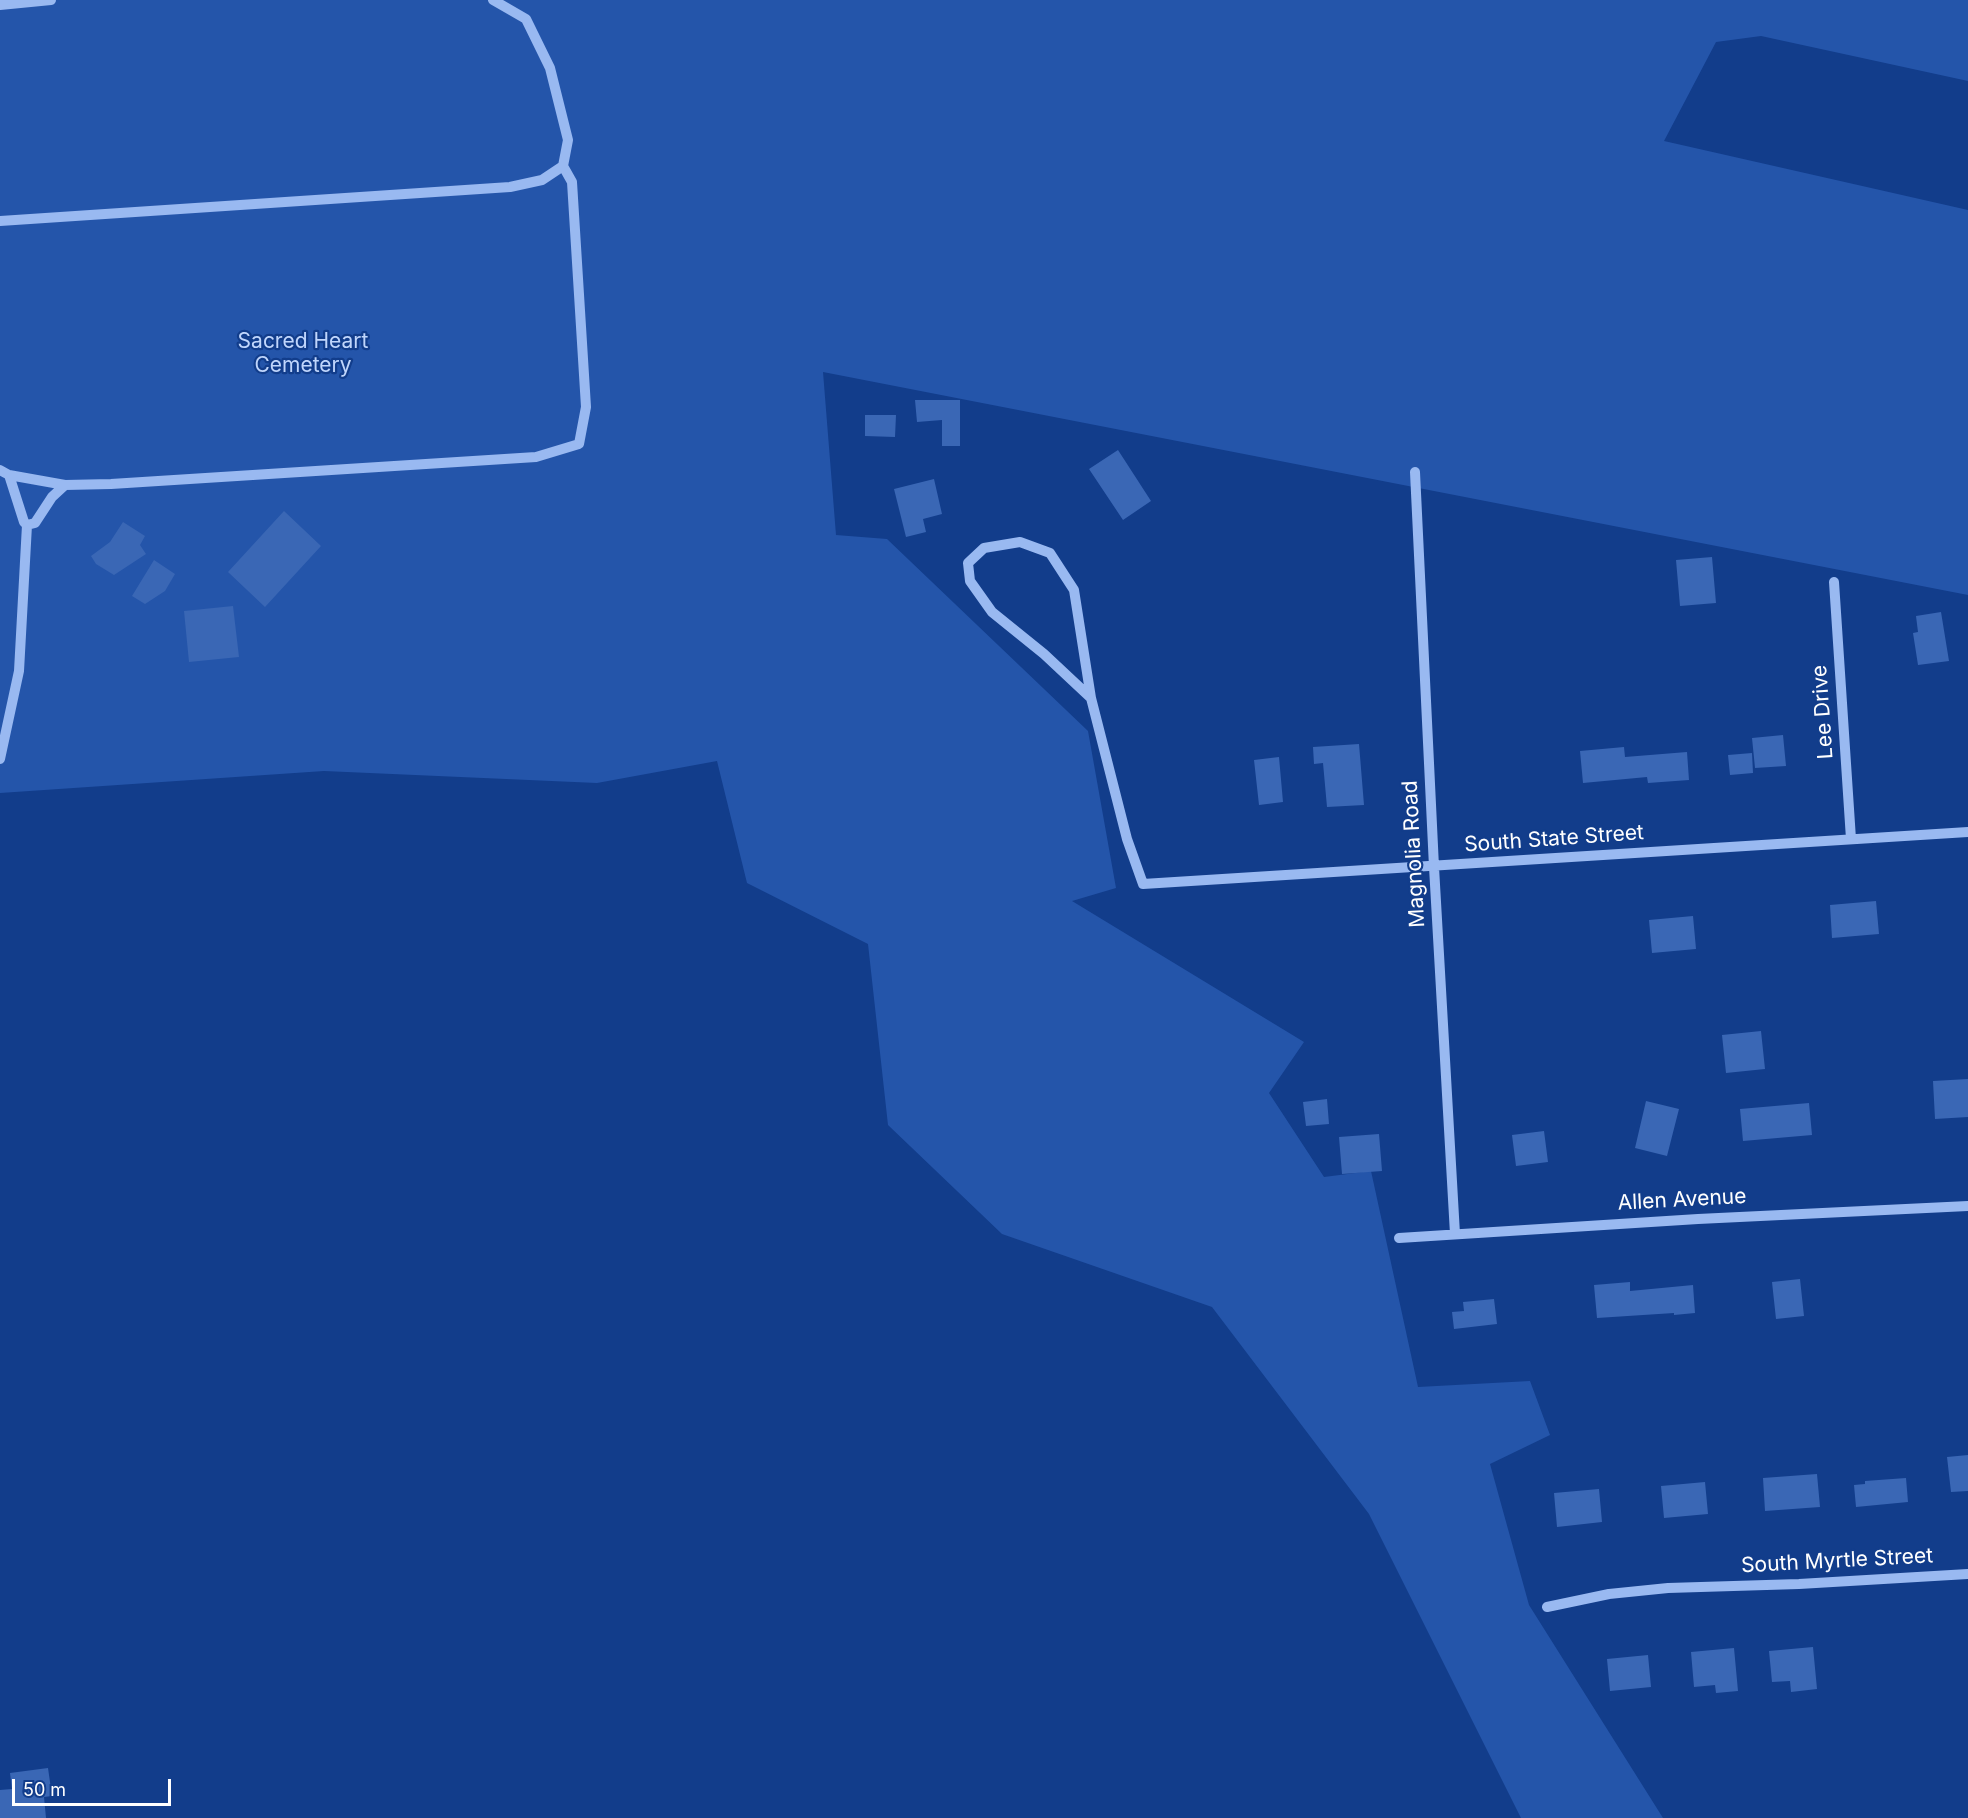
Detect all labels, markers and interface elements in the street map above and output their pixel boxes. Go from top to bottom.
park label: Sacred Heart Cemetery [238,329,368,379]
street label: Lee Drive [1807,664,1839,760]
street label: Magnolia Road [1398,780,1430,928]
street label: South State Street [1463,820,1645,858]
street label: Allen Avenue [1617,1184,1747,1216]
street label: South Myrtle Street [1740,1543,1934,1579]
scale bar [15,1767,174,1805]
text: 50 m [23,1779,66,1800]

